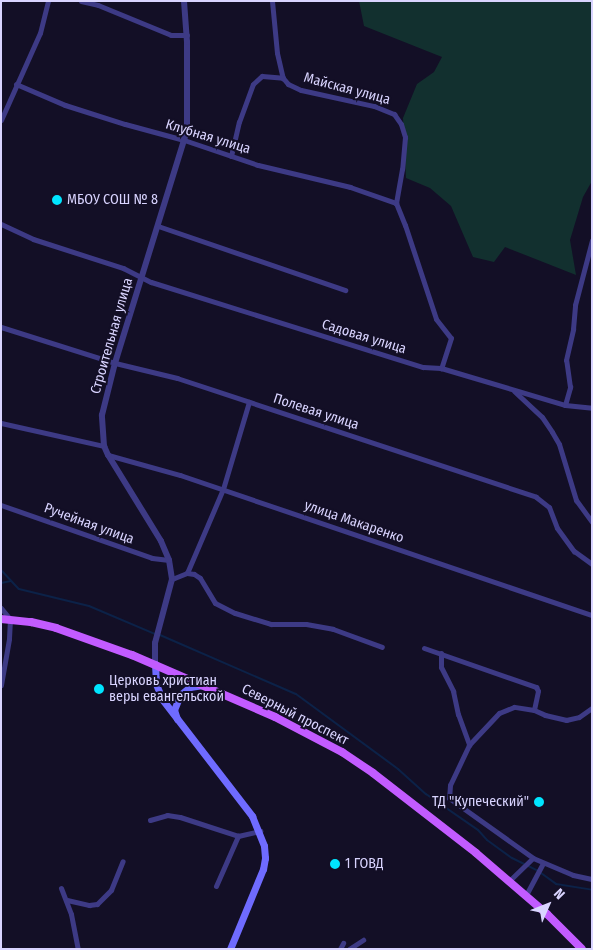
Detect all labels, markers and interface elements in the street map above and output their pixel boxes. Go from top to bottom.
street label: Майская улица [302,69,392,109]
street label: Клубная улица [164,116,252,158]
place label: МБОУ СОШ № 8 [67,192,158,208]
marker: МБОУ СОШ № 8 [51,194,63,206]
street label: Строительная улица [87,276,137,396]
street label: Садовая улица [320,316,408,358]
street label: Полевая улица [271,390,361,434]
street label: улица Макаренко [302,497,406,547]
street label: Ручейная улица [42,500,136,548]
place label: Церковь христиан веры евангельской [109,673,224,706]
street label: Северный проспект [239,681,351,749]
marker: Церковь христиан веры евангельской [93,683,105,695]
place label: ТД "Купеческий" [432,794,529,810]
marker: ТД "Купеческий" [533,796,545,808]
place label: 1 ГОВД [345,856,384,872]
marker: 1 ГОВД [329,858,341,870]
north arrow [523,880,573,930]
text: N [550,885,568,903]

